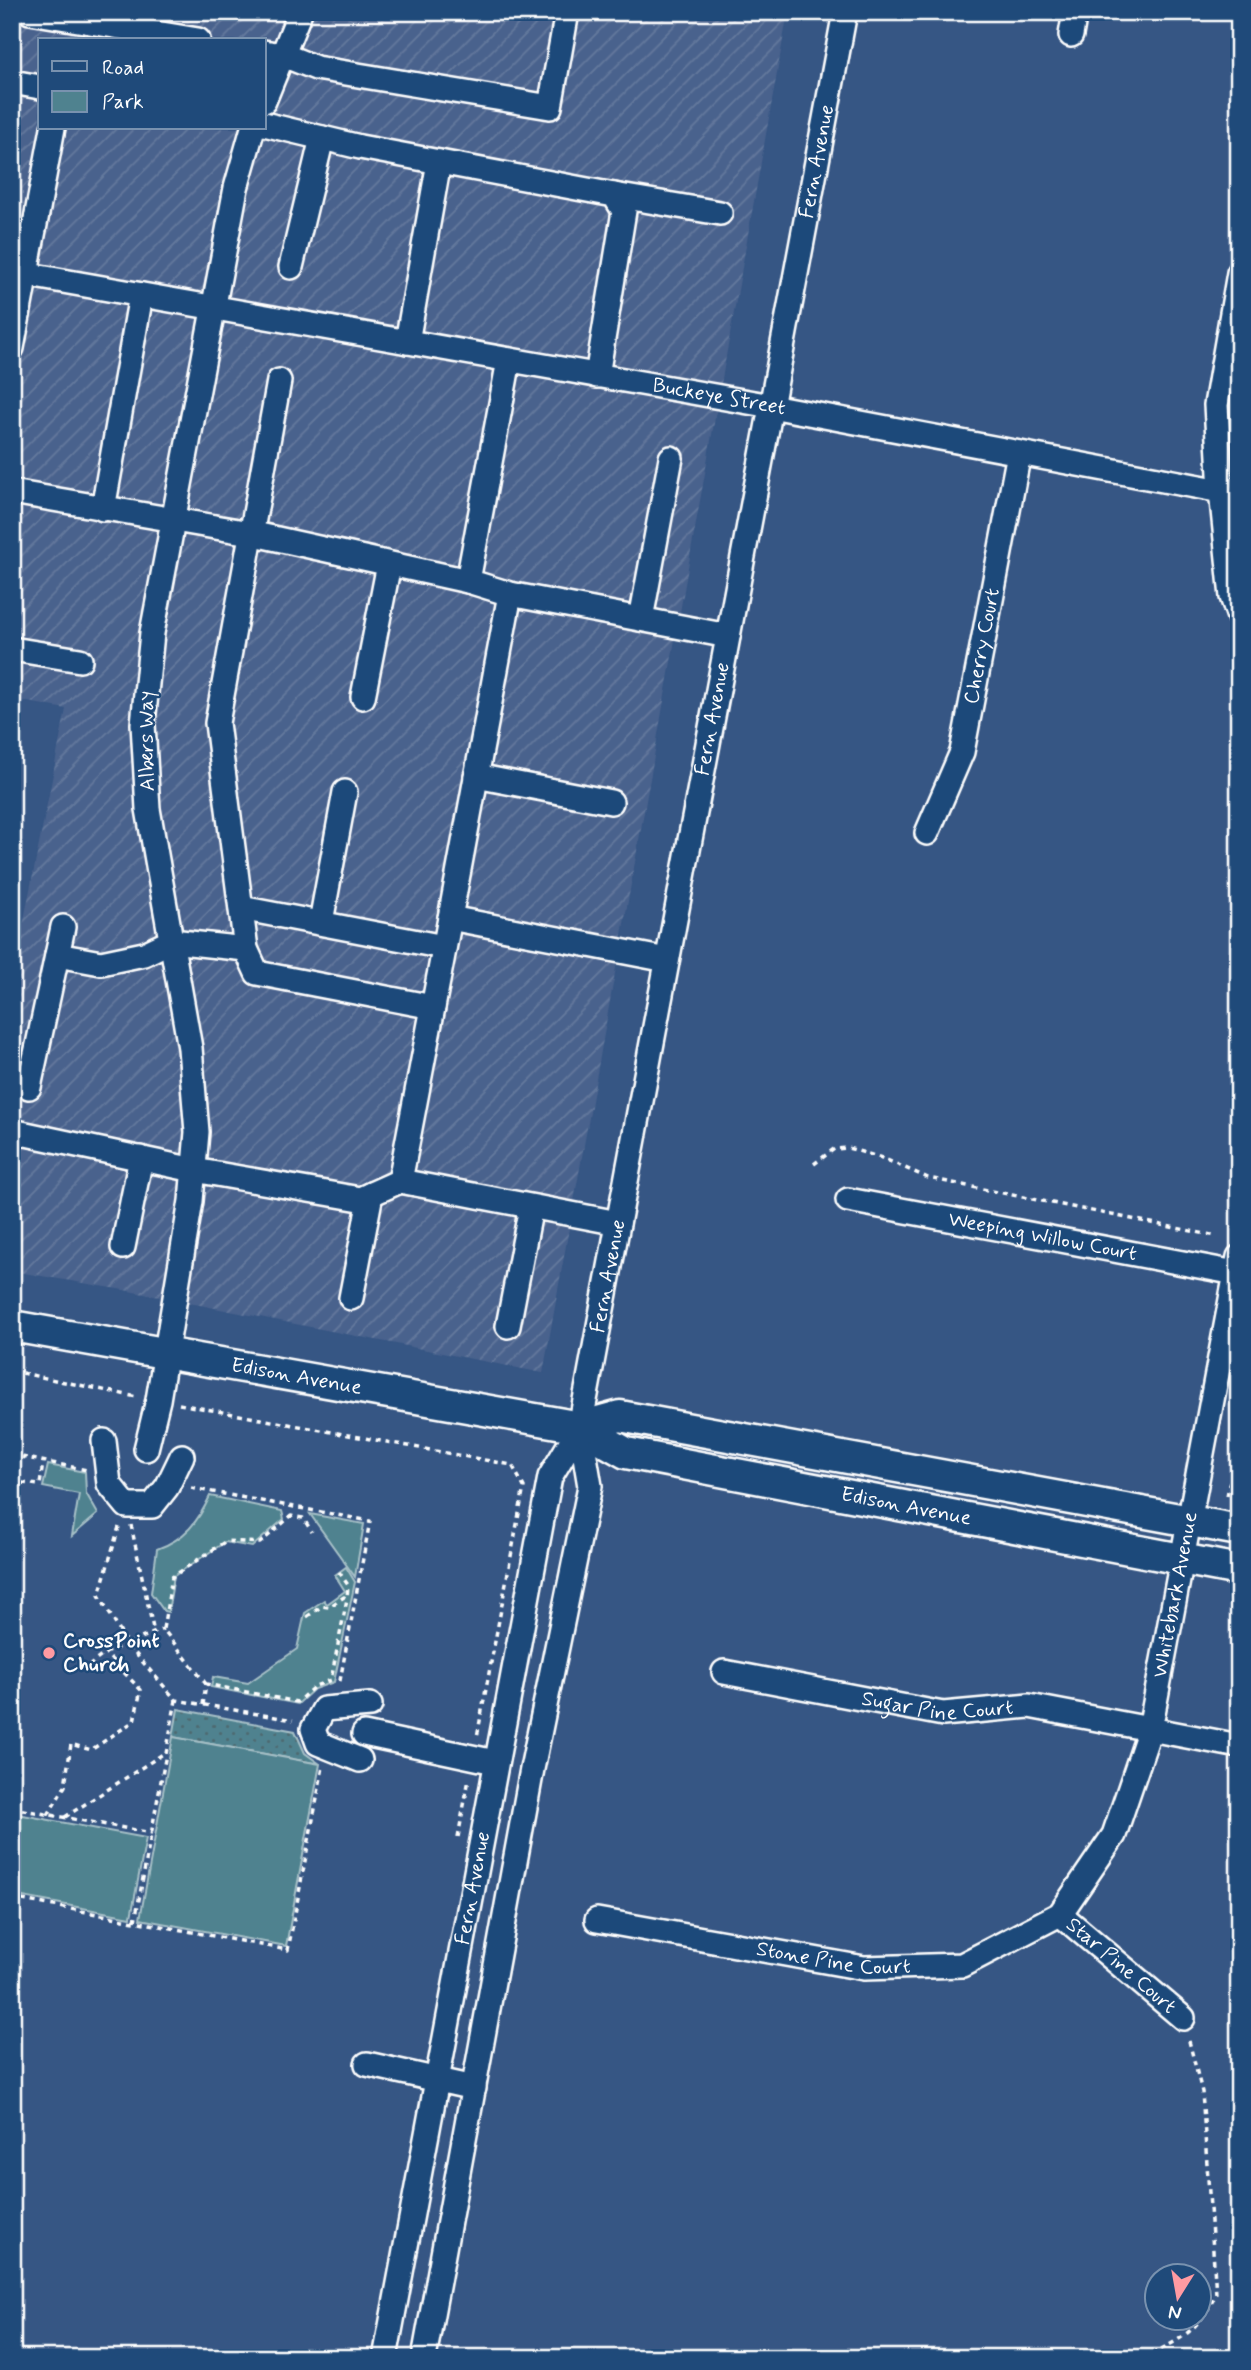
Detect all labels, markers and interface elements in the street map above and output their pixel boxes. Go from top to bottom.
legend [38,38,266,130]
text: Road [102,54,144,82]
text: Park [102,88,144,116]
street label: Fern Avenue [793,103,841,221]
street label: Buckeye Street [650,371,788,422]
street label: Cherry Court [957,586,1007,707]
street label: Fern Avenue [688,660,737,778]
street label: Albers Way [132,690,162,792]
street label: Weeping Willow Court [946,1205,1139,1268]
street label: Fern Avenue [584,1217,633,1335]
street label: Edison Avenue [229,1351,364,1402]
street label: Edison Avenue [839,1480,974,1533]
street label: Whitebark Avenue [1146,1509,1205,1680]
place label: CrossPoint Church [63,1627,159,1679]
marker: CrossPoint Church [41,1645,57,1661]
street label: Sugar Pine Court [859,1685,1015,1728]
street label: Fern Avenue [449,1829,497,1947]
street label: Star Pine Court [1060,1911,1182,2021]
street label: Stone Pine Court [754,1935,911,1982]
north arrow [1142,2262,1212,2332]
text: N [1166,2299,1184,2326]

